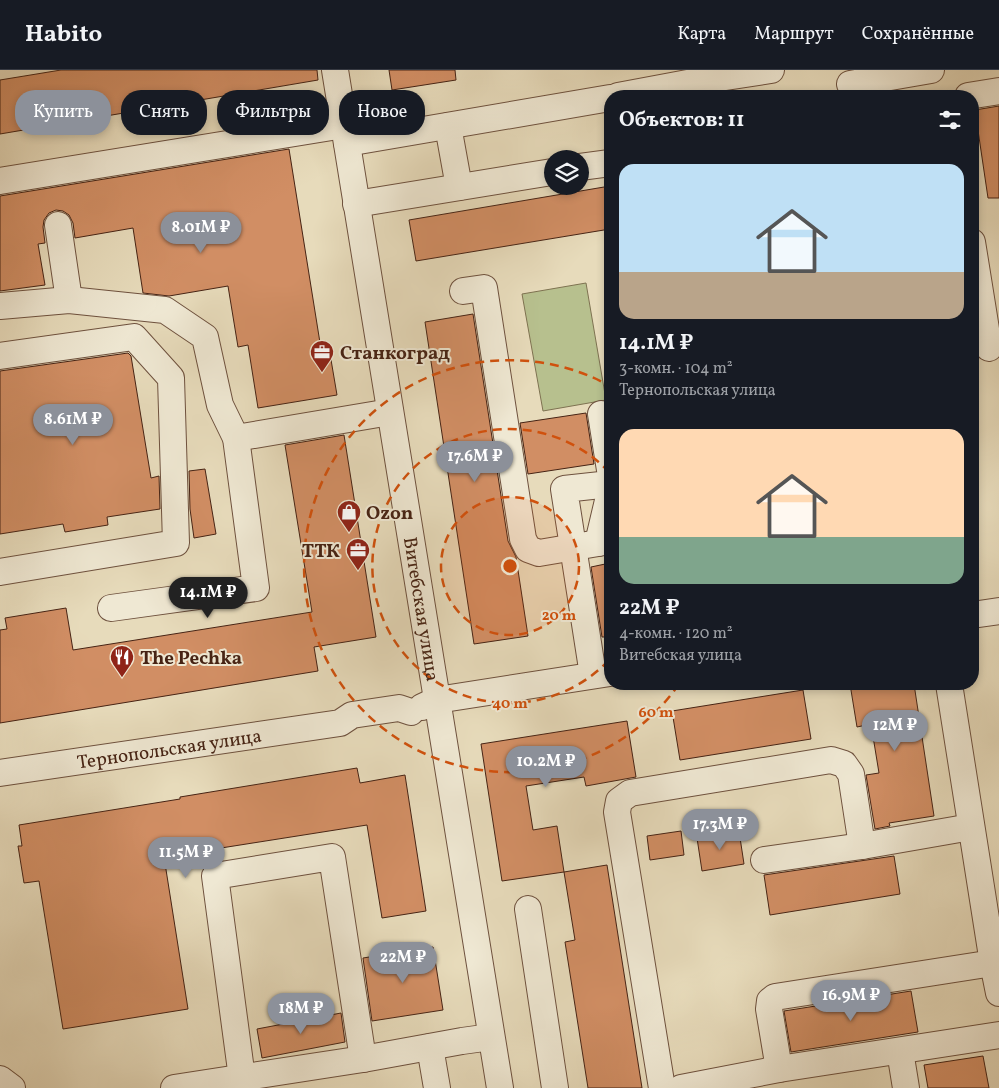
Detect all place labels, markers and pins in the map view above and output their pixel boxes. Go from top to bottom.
pin: 8.01M ₽ [155,212,247,254]
office icon: Станкоград [309,339,335,373]
place label: Станкоград [340,341,450,367]
pin: 8.61M ₽ [27,404,119,446]
pin: 17.6M ₽ [429,440,521,483]
shop icon: Ozon [336,499,362,533]
place label: Ozon [366,501,413,527]
office icon: ТТК [345,537,371,571]
place label: ТТК [302,539,340,565]
centre of rings [501,557,519,575]
pin: 14.1M ₽ [162,576,254,619]
restaurant icon: The Pechka [109,644,135,678]
place label: The Pechka [140,646,242,672]
pin: 12M ₽ [860,710,930,752]
pin: 10.2M ₽ [500,746,592,788]
pin: 17.3M ₽ [674,808,766,851]
pin: 11.5M ₽ [140,836,232,879]
pin: 22M ₽ [368,942,438,984]
pin: 16.9M ₽ [805,980,897,1022]
pin: 18M ₽ [266,992,336,1035]

